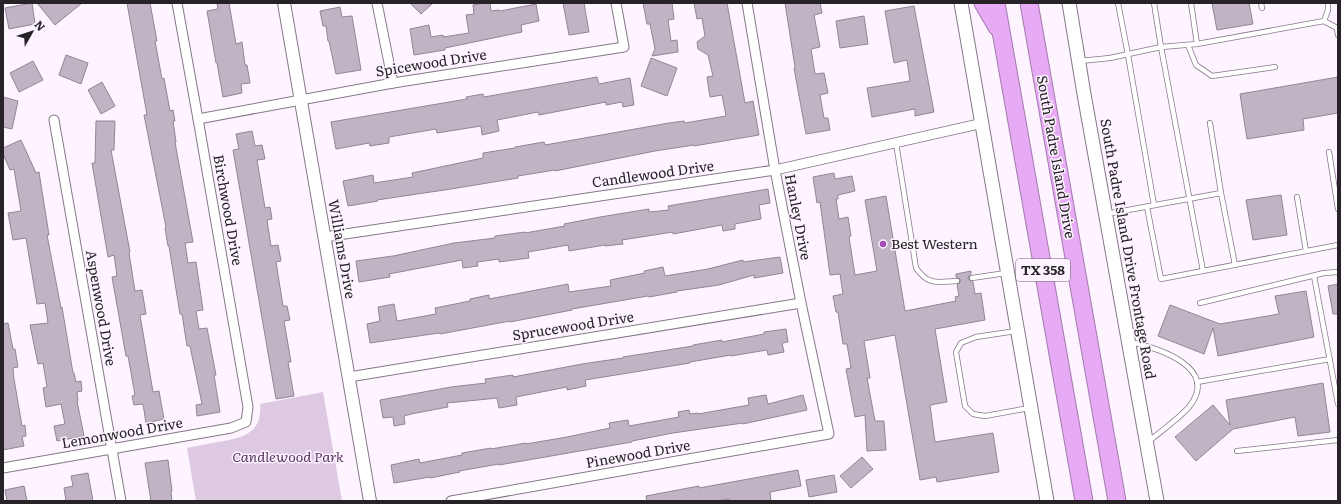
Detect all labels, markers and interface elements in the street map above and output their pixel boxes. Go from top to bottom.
north arrow [12,12,52,52]
text: N [31,16,50,34]
street label: Spicewood Drive [374,43,488,81]
street label: South Padre Island Drive [1033,74,1081,240]
street label: South Padre Island Drive Frontage Road [1096,117,1162,381]
street label: Birchwood Drive [209,153,249,267]
street label: Candlewood Drive [591,155,715,191]
street label: Hanley Drive [781,172,817,262]
street label: Williams Drive [324,198,362,300]
place label: Best Western [891,233,978,253]
marker: Best Western [878,239,888,249]
street label: Aspenwood Drive [82,248,122,367]
road number: TX 358 [1016,259,1070,281]
street label: Sprucewood Drive [511,306,635,344]
street label: Lemonwood Drive [60,412,184,453]
street label: Pinewood Drive [584,434,692,472]
park label: Candlewood Park [232,446,344,466]

